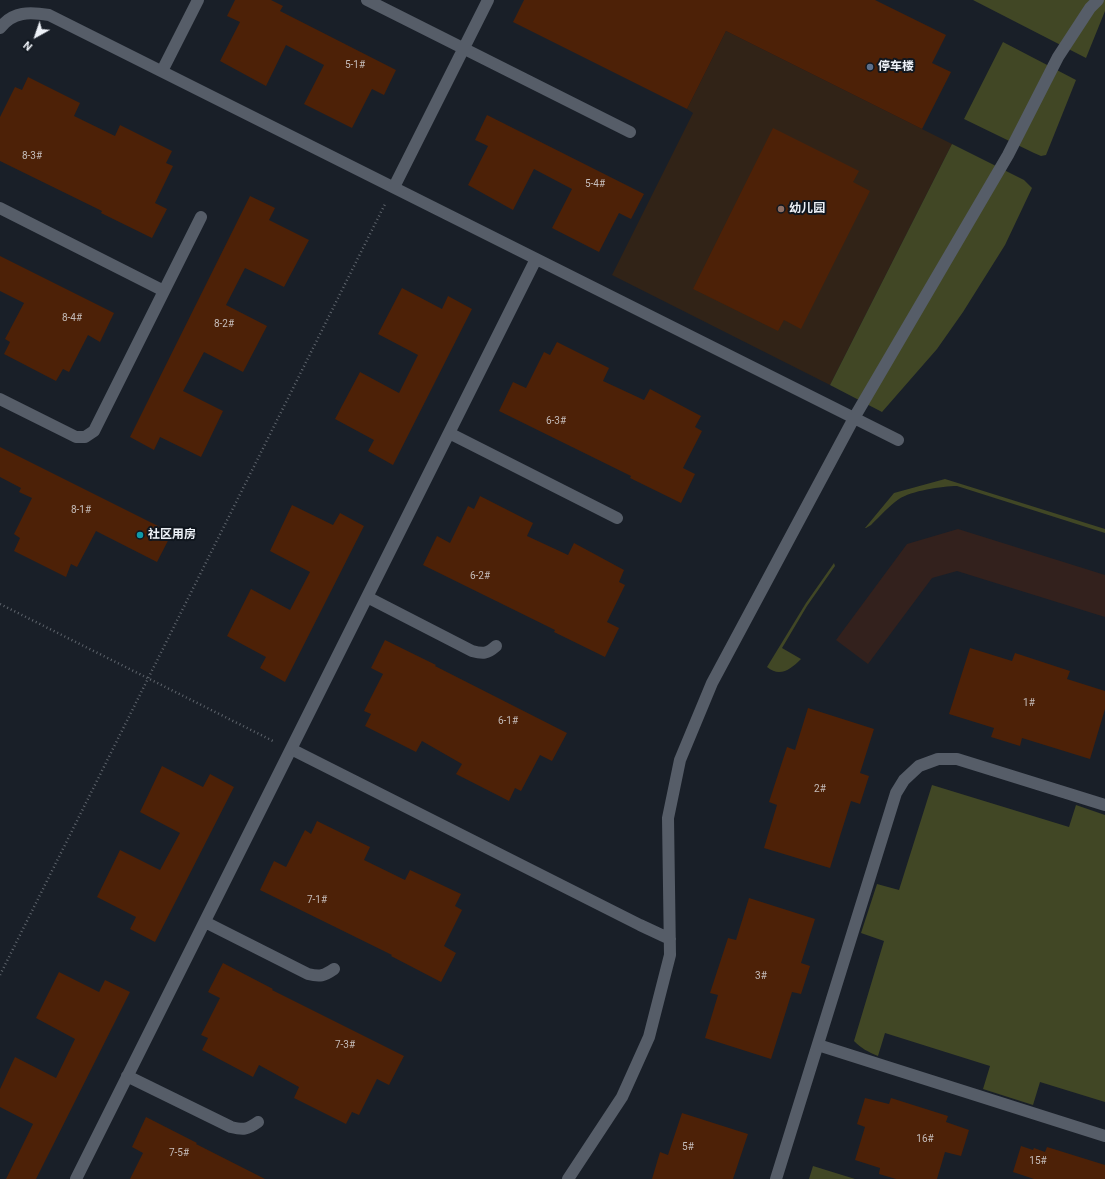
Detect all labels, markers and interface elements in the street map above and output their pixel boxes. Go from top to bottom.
north arrow [16,16,56,56]
text: N [21,38,35,53]
house number: 5-1# [345,59,365,71]
place label: 停车楼 [878,60,914,74]
marker: 停车楼 [865,62,875,72]
house number: 8-3# [22,150,42,162]
house number: 5-4# [585,178,605,190]
place label: 幼儿园 [789,202,825,216]
marker: 幼儿园 [776,204,786,214]
house number: 8-4# [62,312,82,324]
house number: 8-2# [214,318,234,330]
house number: 6-3# [546,415,566,427]
house number: 8-1# [71,504,91,516]
place label: 社区用房 [148,528,196,542]
marker: 社区用房 [135,530,145,540]
house number: 6-2# [470,570,490,582]
house number: 1# [1023,697,1035,709]
house number: 6-1# [498,715,518,727]
house number: 2# [814,783,826,795]
house number: 7-1# [307,894,327,906]
house number: 3# [755,970,767,982]
house number: 7-3# [335,1039,355,1051]
house number: 16# [916,1133,934,1145]
house number: 5# [682,1141,694,1153]
house number: 7-5# [169,1147,189,1159]
house number: 15# [1029,1155,1047,1167]

